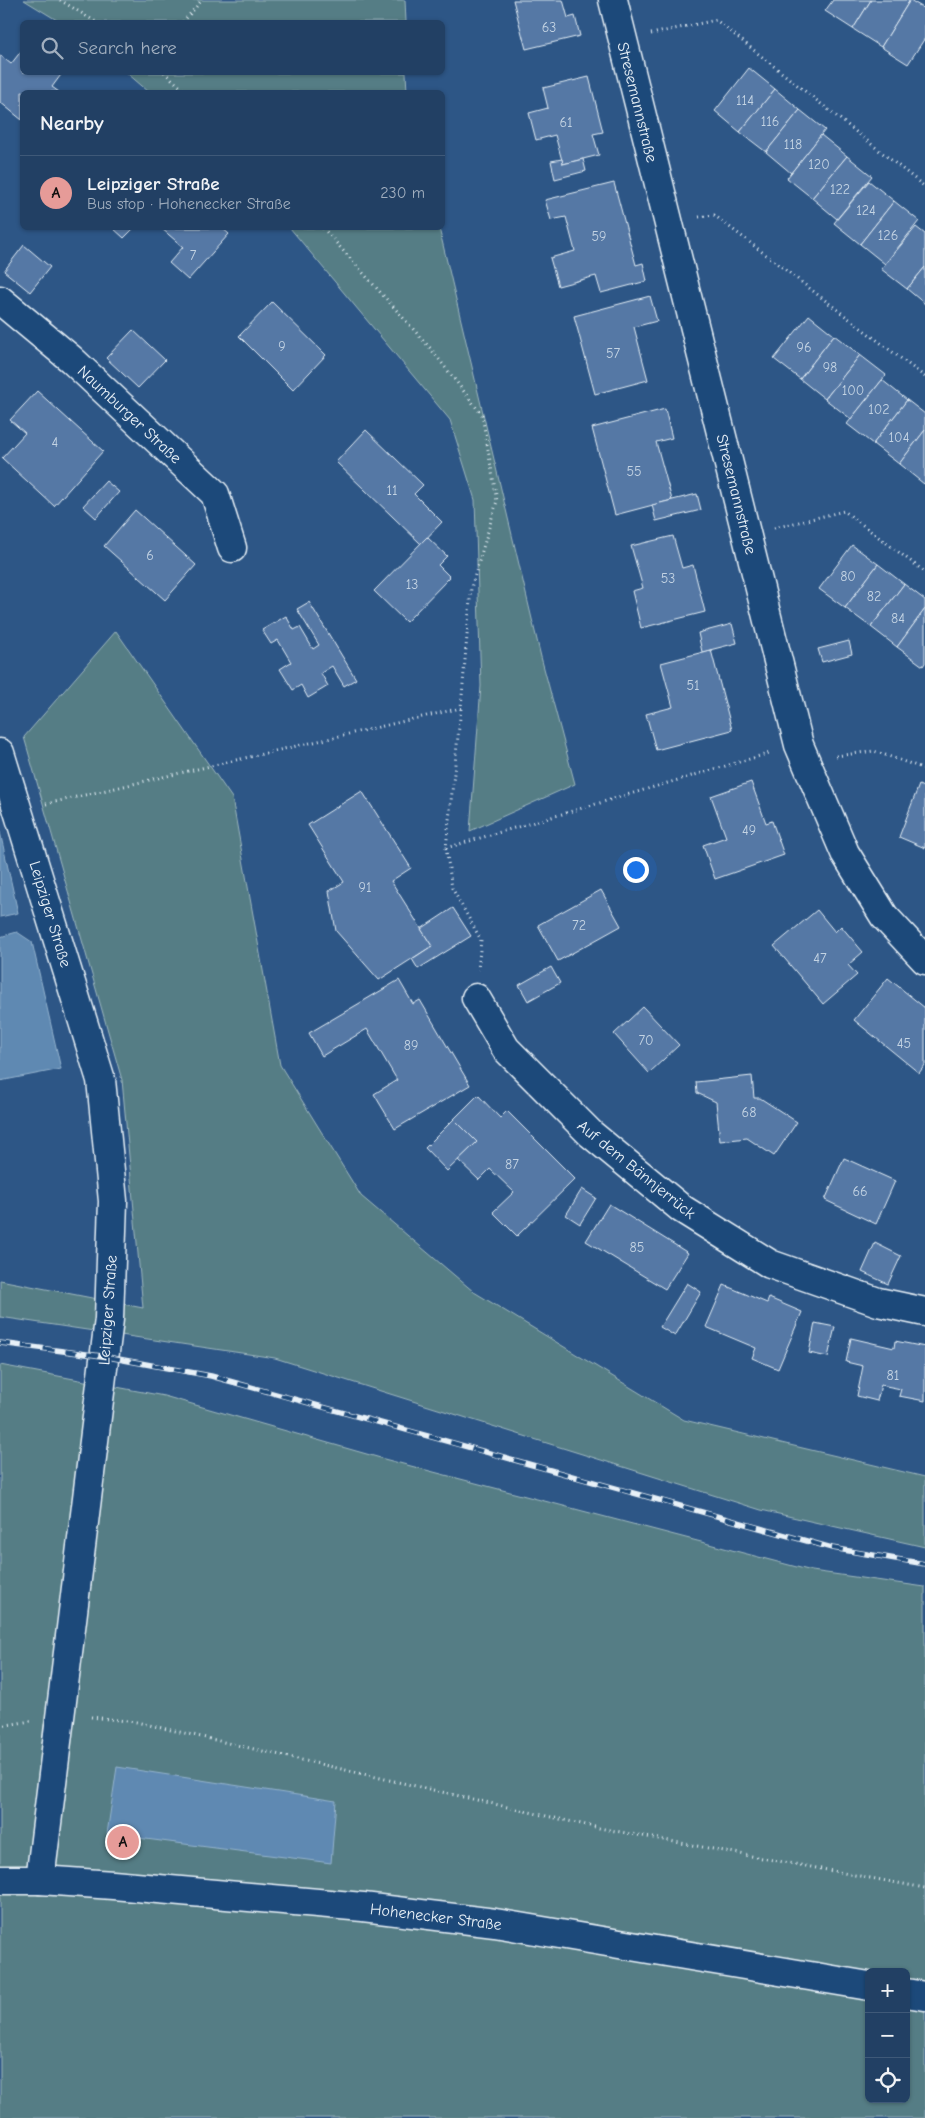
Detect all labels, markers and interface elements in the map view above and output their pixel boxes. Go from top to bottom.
house number: 63 [542,19,556,36]
search box [20,20,445,75]
icon: search [38,34,66,62]
text: Search here [78,37,177,59]
street label: Stresemannstraße [613,40,661,164]
house number: 114 [736,92,754,109]
text: Nearby [40,111,104,135]
house number: 116 [761,113,779,130]
house number: 61 [559,114,573,131]
house number: 118 [784,136,802,153]
house number: 120 [808,156,830,173]
text: Leipziger Straße [87,173,220,195]
house number: 122 [830,181,850,198]
text: A [52,184,60,202]
text: 230 m [380,184,425,202]
text: Bus stop · Hohenecker Straße [87,195,291,213]
house number: 124 [856,202,876,219]
house number: 126 [878,227,898,244]
house number: 59 [591,228,607,245]
house number: 7 [190,247,197,264]
house number: 9 [278,338,286,355]
house number: 96 [796,339,812,356]
house number: 57 [606,345,620,362]
house number: 98 [823,359,837,376]
street label: Naumburger Straße [74,362,185,467]
house number: 100 [842,382,864,399]
house number: 102 [868,401,890,418]
house number: 104 [889,429,910,446]
street label: Stresemannstraße [712,432,760,556]
house number: 4 [52,434,59,451]
house number: 55 [626,463,642,480]
house number: 11 [386,482,398,499]
house number: 6 [146,547,154,564]
house number: 80 [840,568,856,585]
house number: 53 [661,570,675,587]
house number: 13 [406,576,418,593]
house number: 82 [867,588,881,605]
house number: 84 [891,610,905,627]
house number: 51 [686,677,700,694]
house number: 49 [742,822,756,839]
your location [623,857,649,883]
street label: Leipziger Straße [25,859,75,970]
house number: 91 [359,879,371,896]
house number: 72 [572,917,586,934]
house number: 47 [813,950,827,967]
house number: 70 [638,1032,654,1049]
house number: 45 [897,1035,911,1052]
house number: 89 [404,1037,418,1054]
house number: 68 [742,1104,756,1121]
street label: Auf dem Bännjerrück [574,1117,699,1223]
house number: 87 [505,1156,519,1173]
house number: 66 [852,1183,868,1200]
house number: 85 [630,1239,644,1256]
street label: Leipziger Straße [95,1254,121,1366]
house number: 81 [887,1367,899,1384]
pin: A [107,1823,139,1861]
street label: Hohenecker Straße [369,1900,503,1934]
map controls [865,1968,910,2103]
button: + [865,1968,910,2013]
button: − [865,2013,910,2058]
button: locate [865,2058,910,2103]

